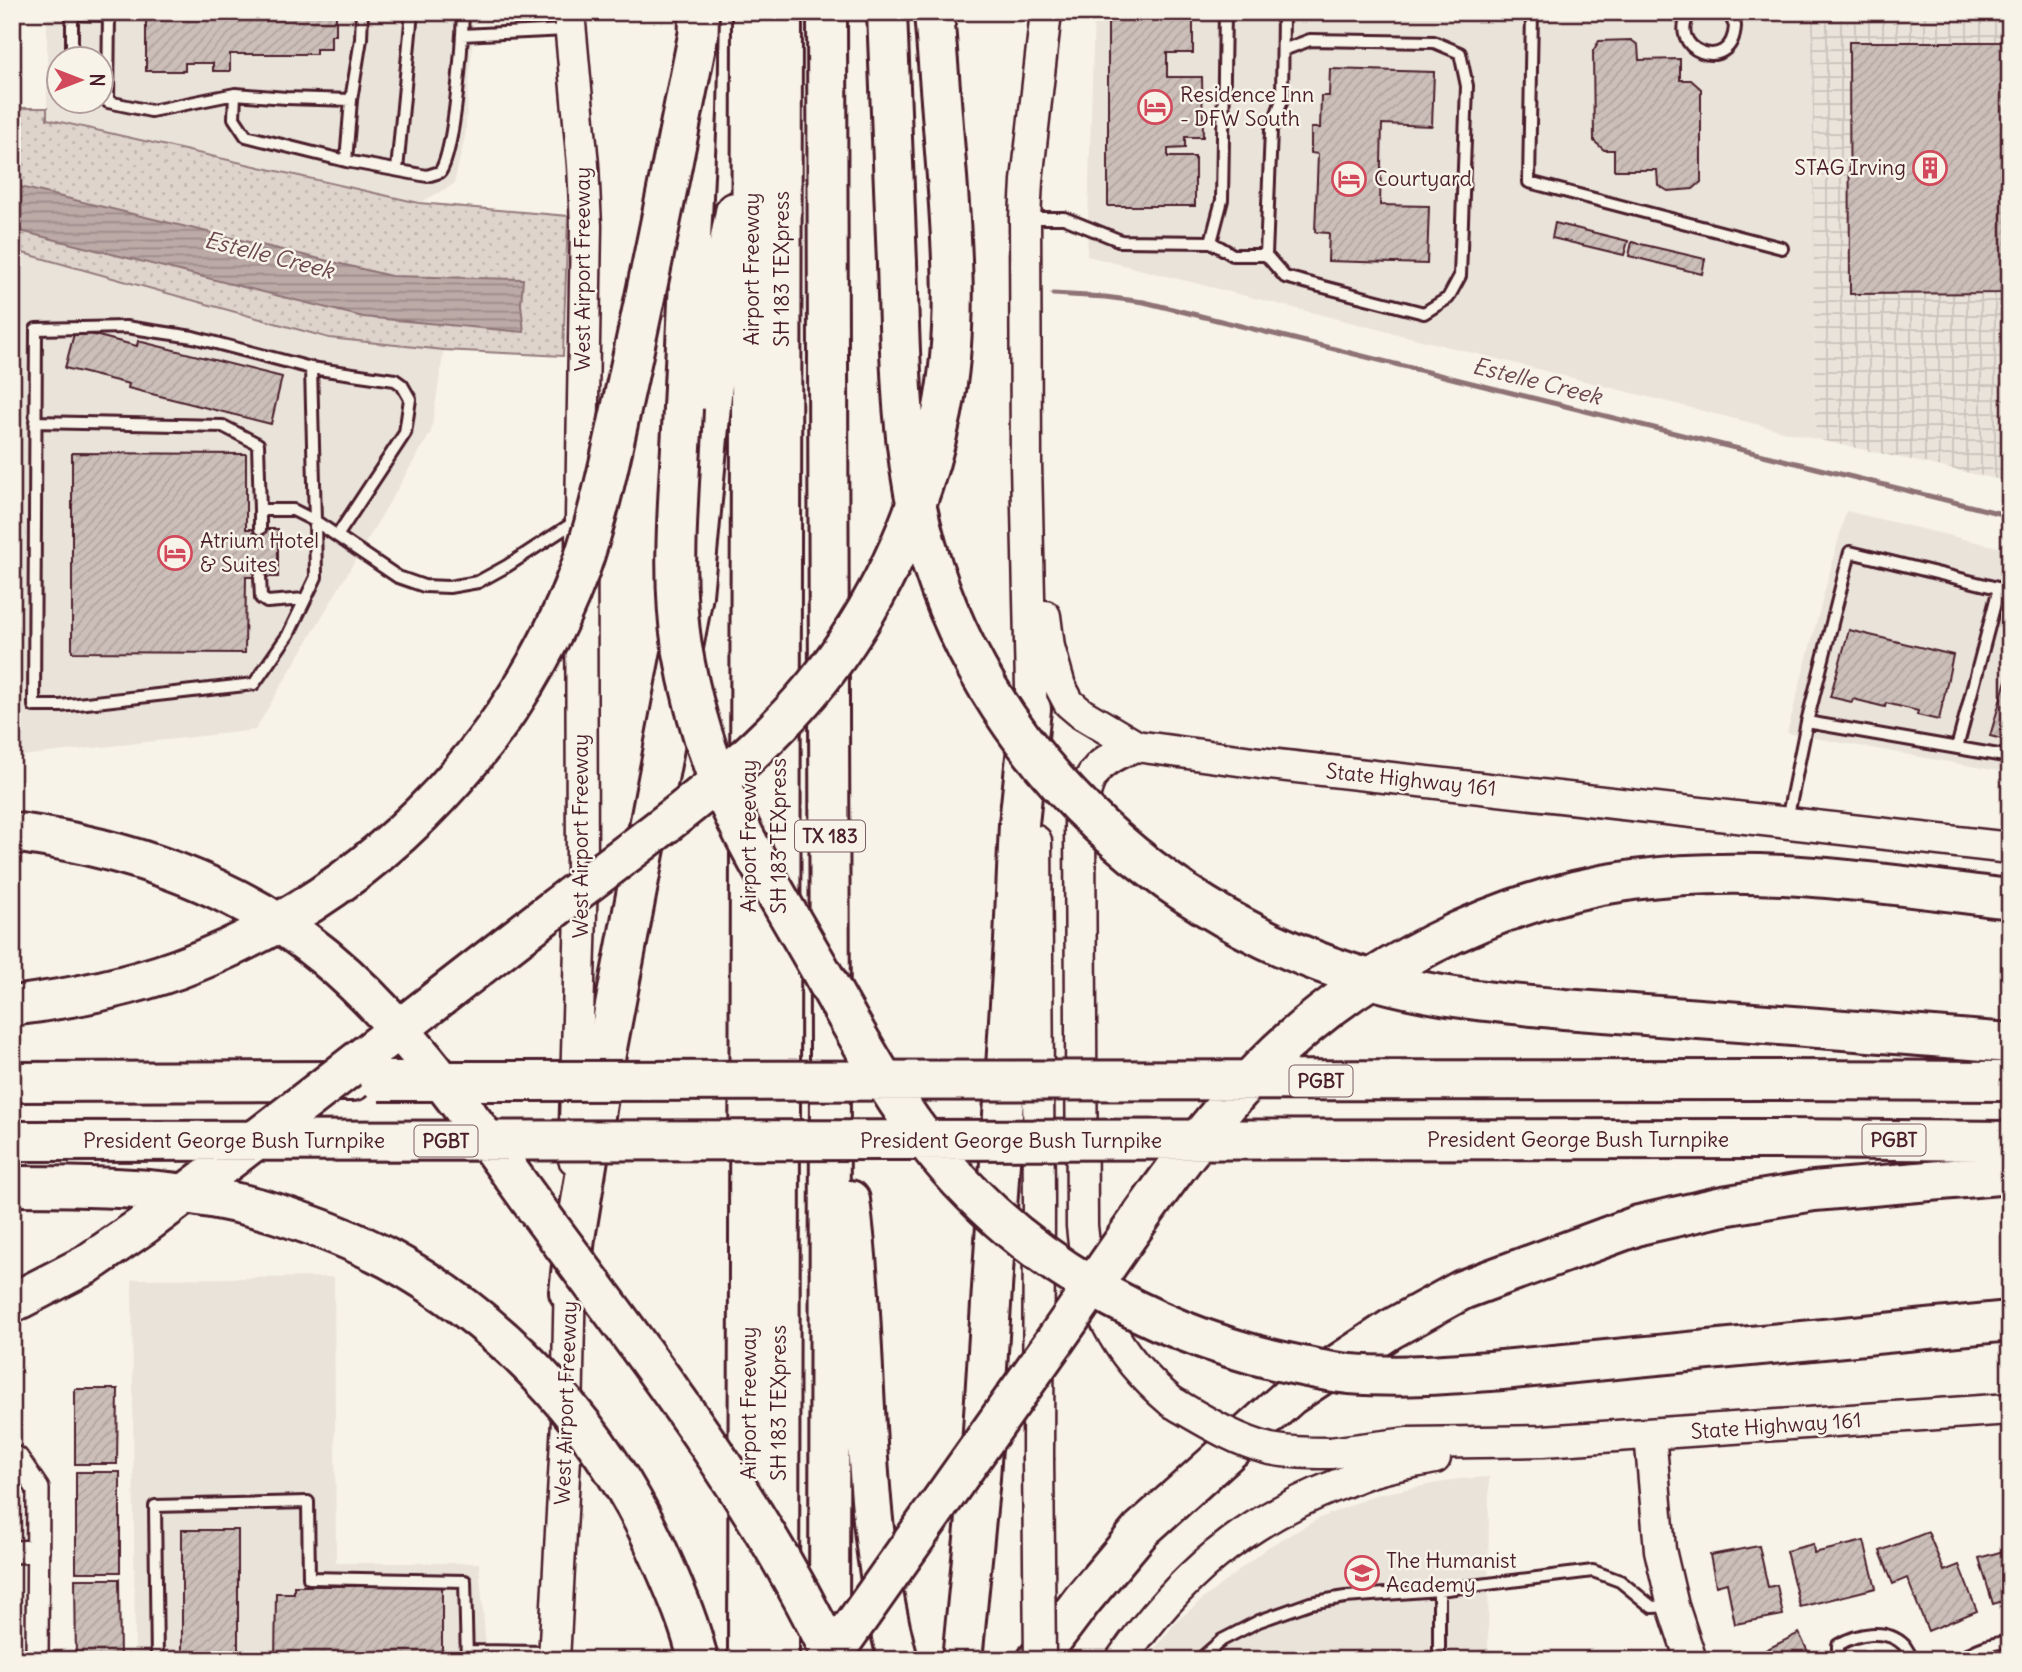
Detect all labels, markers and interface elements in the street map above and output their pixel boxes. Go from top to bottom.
north arrow [46,46,116,116]
text: N [85,73,109,87]
place label: Residence Inn - DFW South [1180,81,1314,132]
hotel icon: Residence Inn - DFW South [1136,88,1174,126]
building icon: STAG Irving [1911,149,1949,187]
place label: STAG Irving [1794,154,1906,181]
hotel icon: Courtyard [1330,160,1368,198]
place label: Courtyard [1374,165,1472,192]
street label: West Airport Freeway [569,167,596,371]
street label: SH 183 TEXpress [768,191,795,347]
street label: Airport Freeway [738,192,765,346]
water label: Estelle Creek [201,224,338,285]
water label: Estelle Creek [1469,350,1606,411]
place label: Atrium Hotel & Suites [200,527,319,578]
hotel icon: Atrium Hotel & Suites [156,534,194,572]
street label: West Airport Freeway [567,734,594,938]
street label: State Highway 161 [1325,757,1498,802]
street label: SH 183 TEXpress [765,758,792,914]
street label: Airport Freeway [735,759,762,913]
road number: TX 183 [795,820,865,852]
road number: PGBT [1290,1065,1352,1096]
road number: PGBT [1862,1124,1926,1156]
road number: PGBT [414,1126,478,1156]
street label: President George Bush Turnpike [1427,1126,1729,1153]
street label: President George Bush Turnpike [83,1127,385,1154]
street label: President George Bush Turnpike [860,1127,1162,1154]
street label: West Airport Freeway [548,1300,583,1506]
street label: SH 183 TEXpress [765,1325,792,1481]
street label: Airport Freeway [735,1326,762,1480]
street label: State Highway 161 [1690,1406,1862,1445]
place label: The Humanist Academy [1386,1547,1517,1598]
school or university icon: The Humanist Academy [1343,1554,1381,1592]

